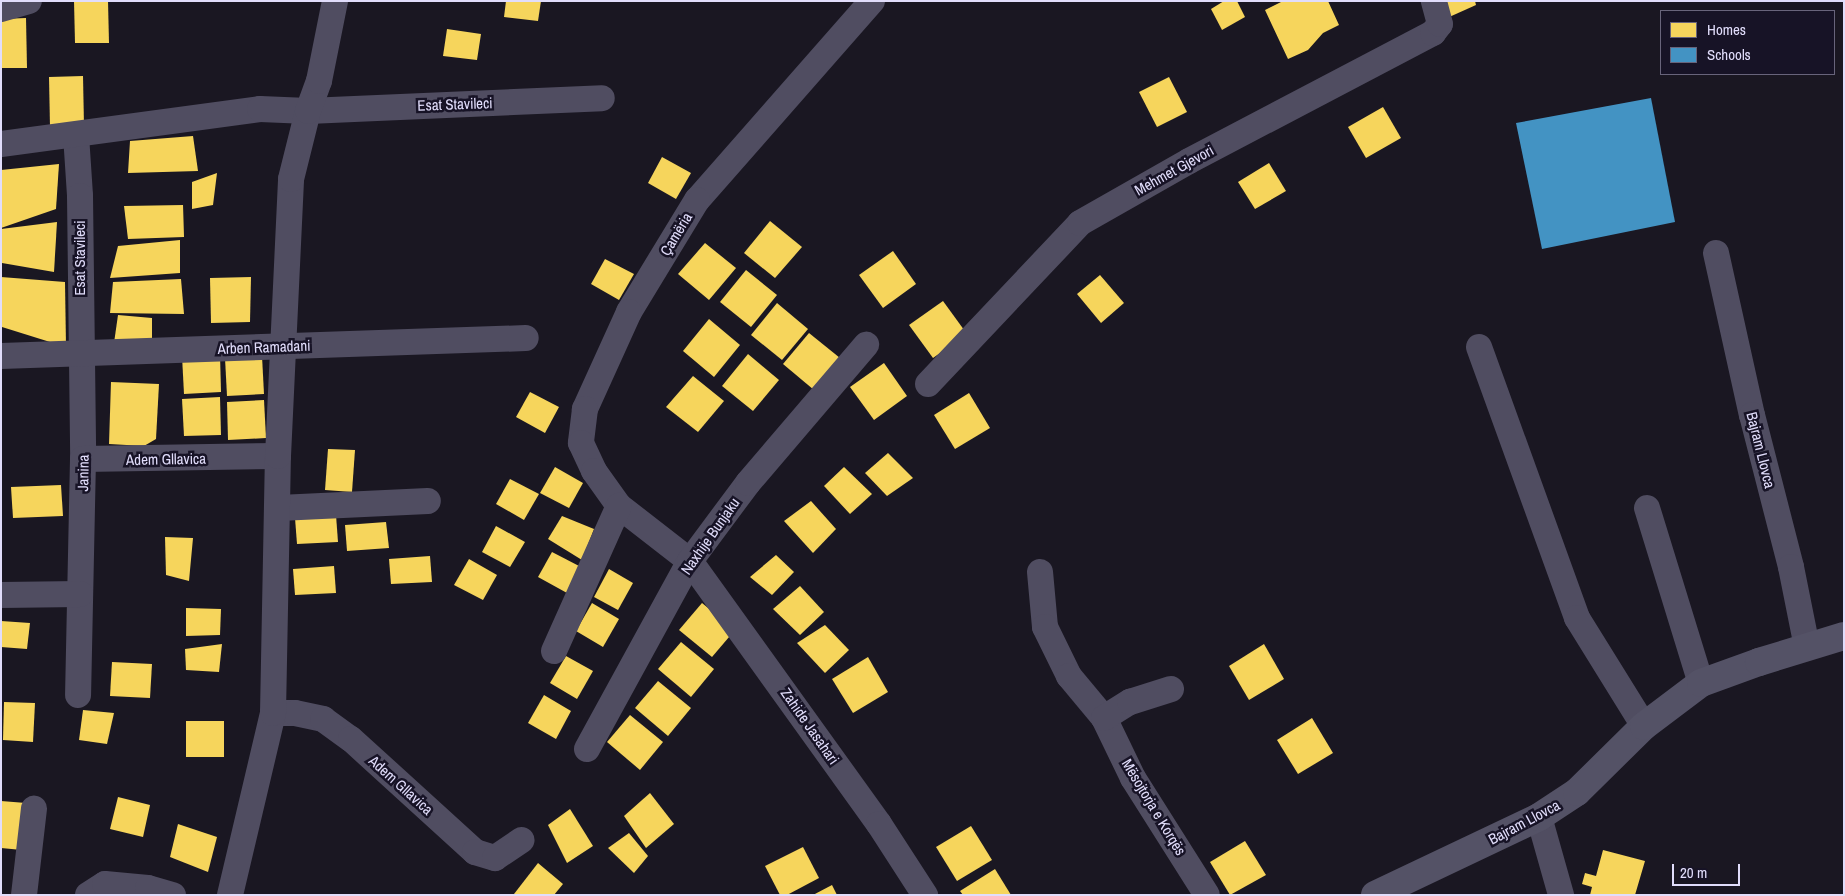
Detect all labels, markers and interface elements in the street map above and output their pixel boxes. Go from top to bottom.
legend [1660,10,1835,75]
text: Homes [1707,19,1746,40]
text: Schools [1707,44,1751,65]
street label: Esat Stavileci [417,94,493,114]
street label: Mehmet Gjevori [1131,141,1217,199]
street label: Çamëria [656,209,696,259]
street label: Esat Stavileci [71,220,89,296]
street label: Arben Ramadani [217,336,311,358]
street label: Bajram Llovca [1743,410,1779,490]
street label: Adem Gllavica [126,449,206,469]
street label: Janina [74,454,92,492]
street label: Naxhije Bunjaku [677,494,743,578]
street label: Zahide Jasahari [777,684,843,768]
street label: Adem Gllavica [365,752,437,818]
street label: Mësojtorja e Korqës [1118,755,1190,859]
street label: Bajram Llovca [1485,796,1563,848]
scale bar [1675,854,1742,886]
text: 20 m [1680,862,1707,883]

